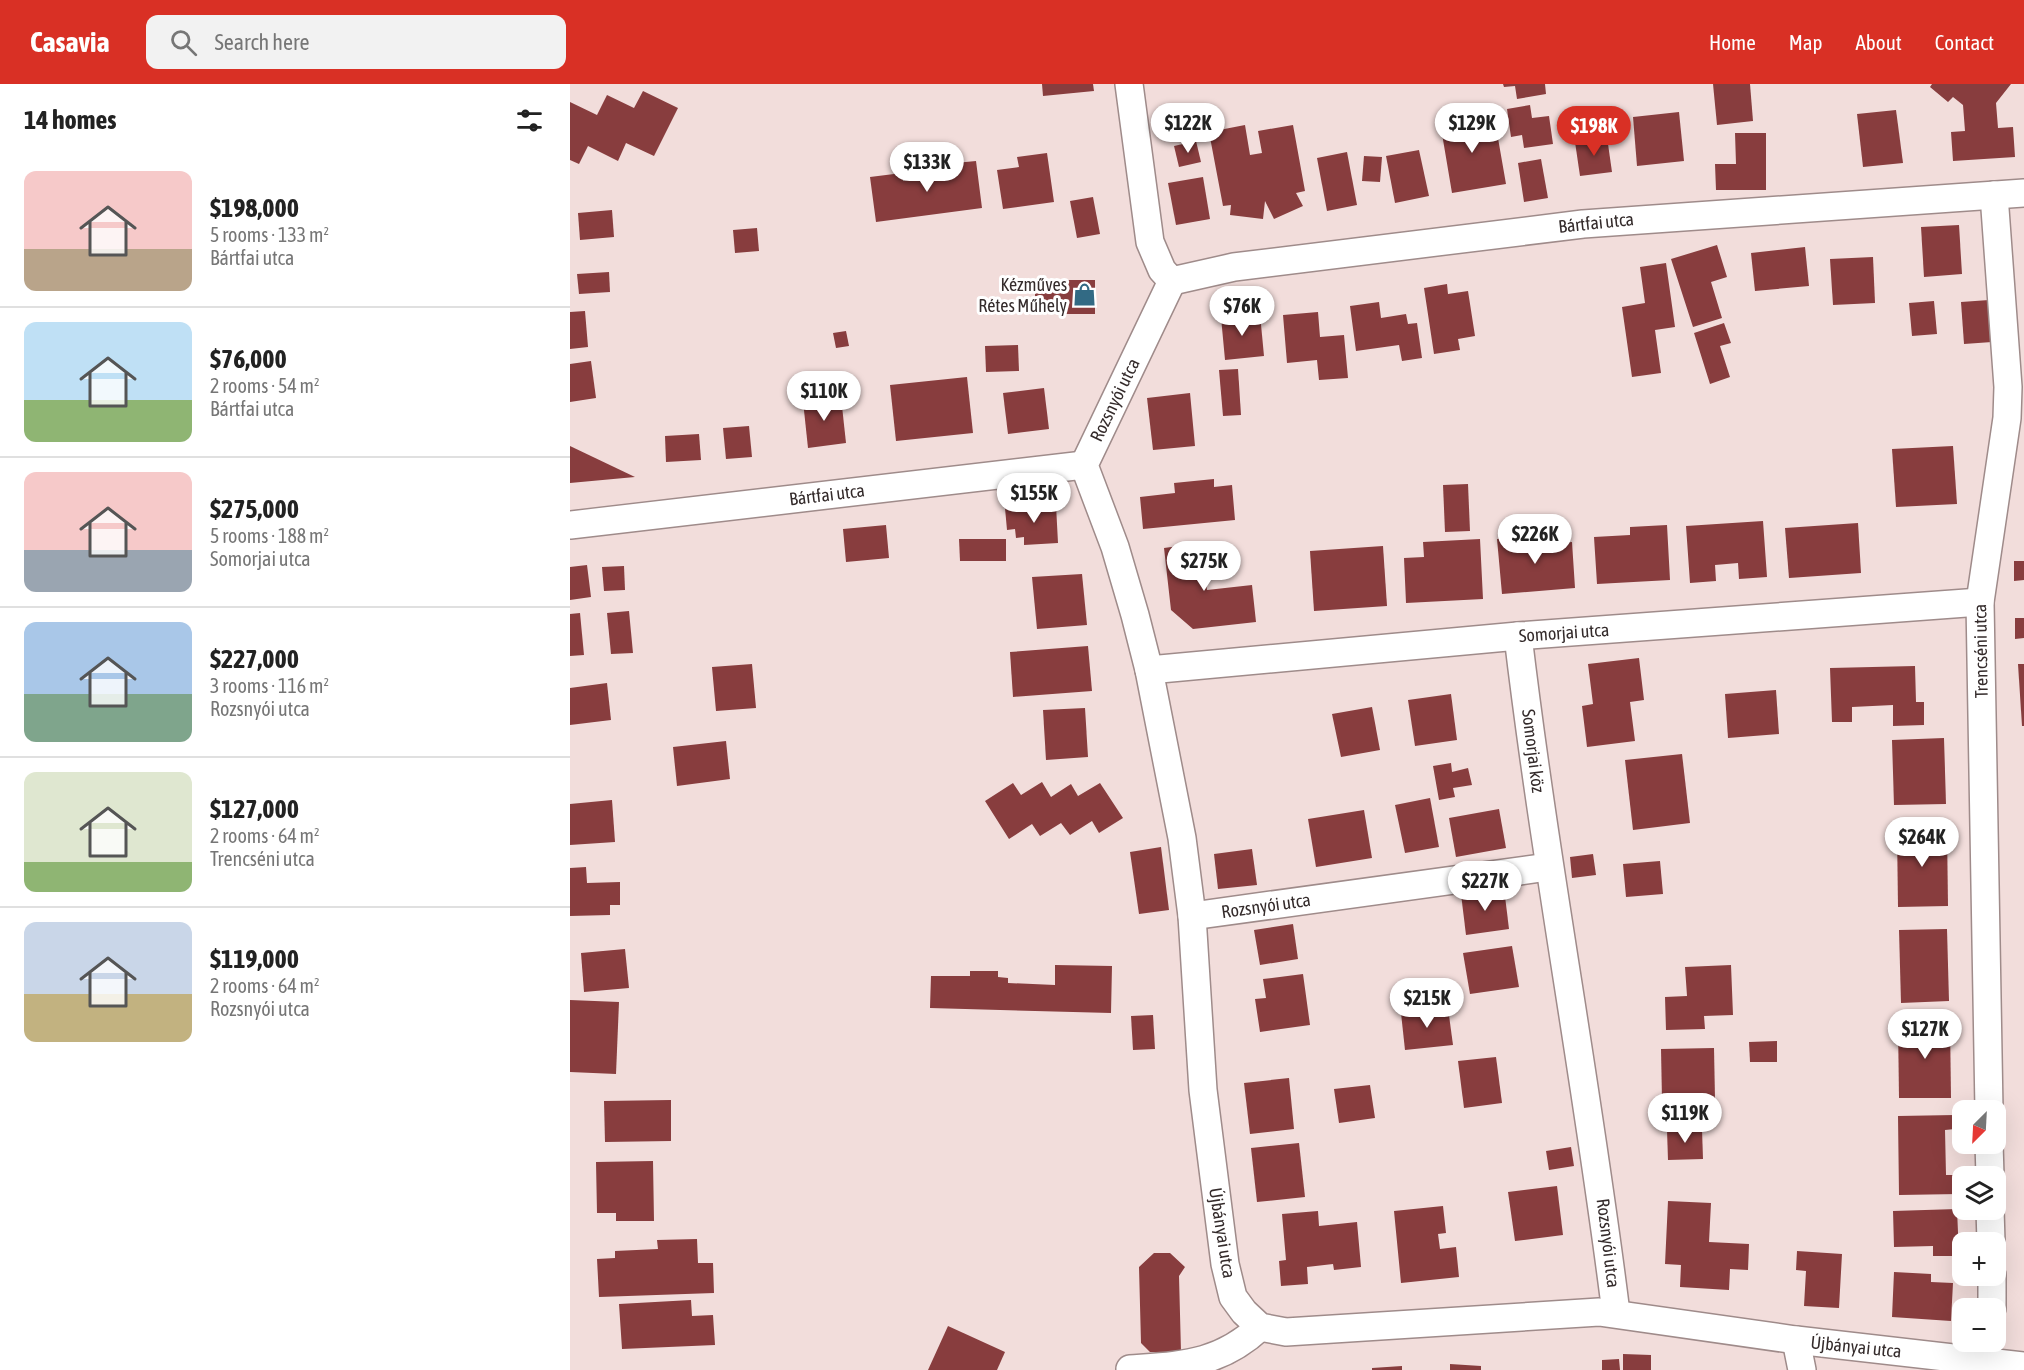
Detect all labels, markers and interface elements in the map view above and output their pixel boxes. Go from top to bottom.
search box [146,15,566,69]
text: Casavia [30,26,110,58]
icon: search [167,26,200,59]
text: Search here [215,29,309,55]
text: Home [1709,30,1756,54]
text: Map [1789,30,1823,54]
text: About [1856,30,1902,54]
text: Contact [1935,30,1994,54]
pin: $122K [1146,103,1230,154]
pin: $129K [1430,103,1514,154]
icon: filters [513,104,546,137]
text: 14 homes [24,105,117,135]
pin: $198K [1552,106,1636,157]
text: $122K [1165,111,1211,134]
text: $129K [1449,111,1495,134]
text: $198K [1571,114,1617,137]
pin: $133K [885,142,969,193]
text: $133K [904,150,950,173]
text: $198,000 [210,193,299,223]
icon: home [72,195,144,267]
street label: Bártfai utca [1557,208,1635,237]
text: 5 rooms · 133 m² [210,223,329,246]
text: Bártfai utca [210,246,294,269]
place label: Kézműves Rétes Műhely [978,274,1067,316]
shop icon: Kézműves Rétes Műhely [1072,282,1098,308]
pin: $76K [1206,286,1278,337]
text: $76K [1224,294,1261,317]
text: $76,000 [210,344,287,374]
icon: home [72,346,144,418]
street label: Rozsnyói utca [1085,355,1144,445]
pin: $110K [782,371,866,422]
text: 2 rooms · 54 m² [210,374,320,397]
text: $110K [801,379,847,402]
text: Bártfai utca [210,397,294,420]
pin: $155K [992,473,1076,524]
street label: Bártfai utca [788,479,866,510]
text: $155K [1011,481,1057,504]
text: $275,000 [210,494,299,524]
icon: home [72,496,144,568]
pin: $226K [1493,514,1577,565]
text: $226K [1512,522,1558,545]
text: 5 rooms · 188 m² [210,524,329,547]
pin: $275K [1162,541,1246,592]
text: Somorjai utca [210,547,311,570]
text: $275K [1181,549,1227,572]
street label: Trencséni utca [1969,604,1992,698]
street label: Somorjai utca [1518,619,1610,646]
text: $227,000 [210,644,299,674]
icon: home [72,646,144,718]
text: 3 rooms · 116 m² [210,674,329,697]
text: Rozsnyói utca [210,697,310,720]
street label: Somorjai köz [1518,708,1549,795]
text: $127,000 [210,794,299,824]
icon: home [72,796,144,868]
pin: $264K [1880,817,1964,868]
text: 2 rooms · 64 m² [210,824,320,847]
text: $264K [1899,825,1945,848]
text: Trencséni utca [210,847,315,870]
pin: $227K [1443,861,1527,912]
text: $227K [1462,869,1508,892]
street label: Rozsnyói utca [1220,889,1312,922]
text: $119,000 [210,944,299,974]
icon: home [72,946,144,1018]
text: 2 rooms · 64 m² [210,974,320,997]
pin: $215K [1385,978,1469,1029]
text: $215K [1404,986,1450,1009]
text: Rozsnyói utca [210,997,310,1020]
pin: $127K [1883,1009,1967,1060]
text: $127K [1902,1017,1948,1040]
pin: $119K [1643,1093,1727,1144]
north arrow [1952,1100,2006,1154]
map controls [1952,1100,2006,1352]
text: $119K [1662,1101,1708,1124]
button: layers [1952,1166,2006,1220]
street label: Újbányai utca [1205,1186,1240,1280]
street label: Rozsnyói utca [1593,1197,1624,1289]
button: + [1952,1232,2006,1286]
button: − [1952,1298,2006,1352]
street label: Újbányai utca [1810,1331,1903,1362]

